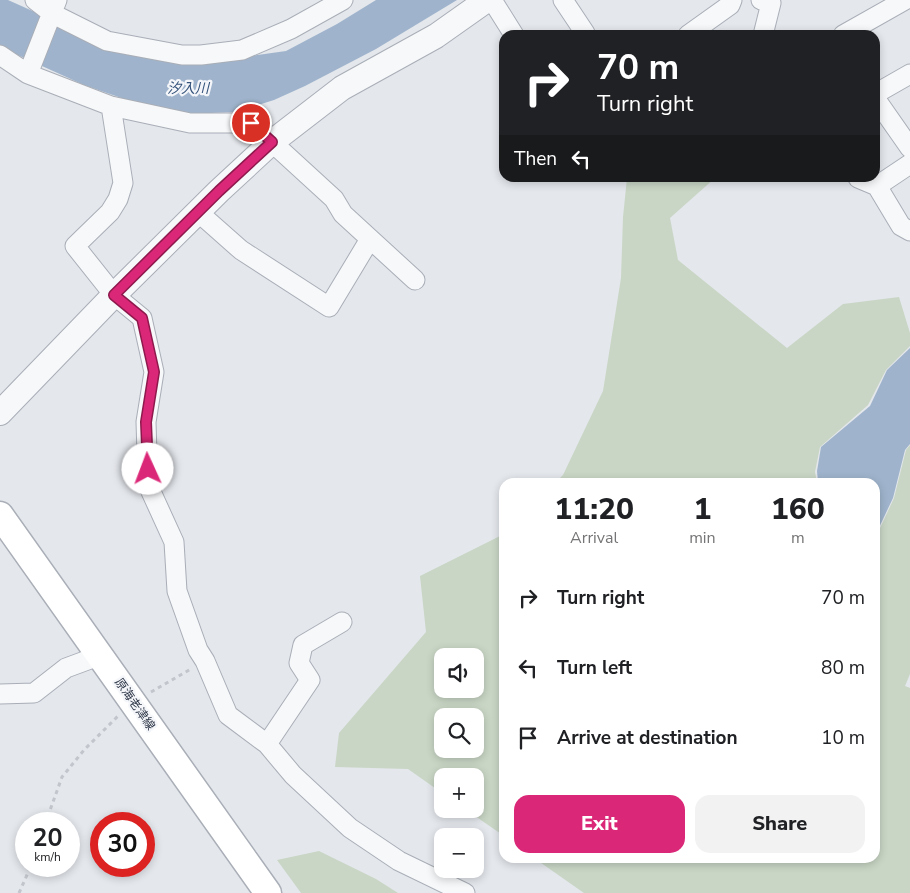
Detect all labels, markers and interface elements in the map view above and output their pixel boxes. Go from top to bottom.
text: 70 m [597,44,679,91]
icon: right [514,50,579,115]
water label: 汐入川 [167,79,211,98]
text: Turn right [597,89,693,119]
pin [230,102,272,144]
icon: arrive [237,109,265,137]
icon: left [567,145,595,173]
text: Then [514,146,557,172]
position arrow [121,442,173,494]
text: 11:20 [554,489,634,530]
text: 1 [693,489,711,530]
text: 160 [771,489,825,530]
text: Arrival [570,527,618,549]
text: min [689,527,716,549]
text: m [791,527,805,549]
icon: right [514,584,542,612]
text: Turn right [557,585,644,611]
text: 70 m [821,585,865,611]
map controls [434,648,484,878]
button: sound [434,648,484,698]
icon: left [514,654,542,682]
text: Turn left [557,655,632,681]
text: 80 m [821,655,865,681]
street label: 原海老津線 [111,675,159,733]
button: search [434,708,484,758]
icon: arrive [514,724,542,752]
text: Arrive at destination [557,725,738,751]
text: 10 m [821,725,865,751]
button: + [434,768,484,818]
button: Exit [514,795,685,853]
button: Share [695,795,865,853]
speed limit sign: 30 [90,812,155,877]
text: 20 [32,821,63,855]
button: − [434,828,484,878]
text: km/h [34,849,61,865]

